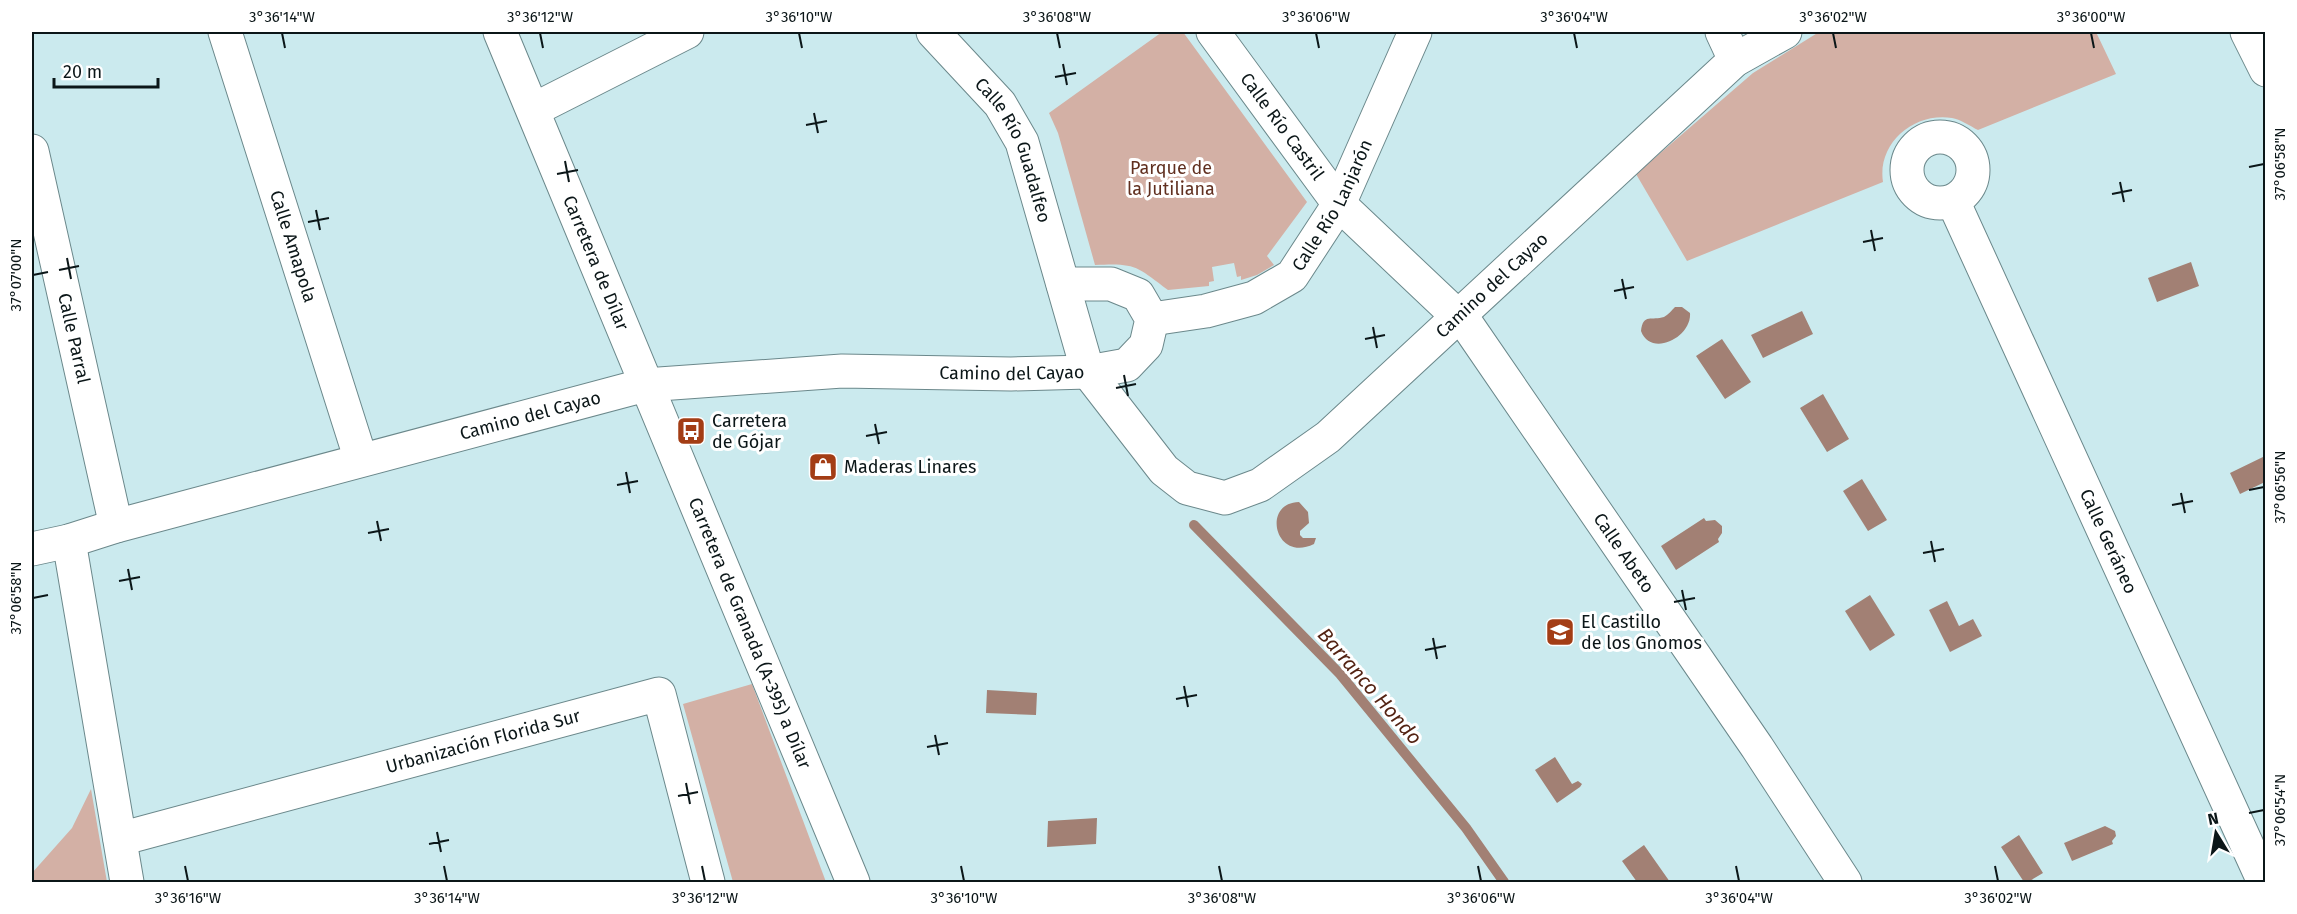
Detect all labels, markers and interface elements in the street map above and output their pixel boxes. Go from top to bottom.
text: 3°36'14"W [249,8,316,26]
text: 3°36'12"W [507,8,574,26]
text: 3°36'10"W [766,8,833,26]
text: 3°36'08"W [1023,8,1092,26]
text: 3°36'06"W [1282,8,1351,26]
text: 3°36'04"W [1540,8,1608,26]
text: 3°36'02"W [1799,8,1867,26]
text: 3°36'00"W [2057,8,2126,26]
scale bar [54,51,158,89]
text: 20 m [63,61,102,83]
street label: Calle Río Castril [1236,68,1329,184]
street label: Calle Río Guadalfeo [970,73,1056,225]
text: 37°06'58"N [2271,127,2289,201]
street label: Calle Río Lanjarón [1287,136,1377,275]
park label: Parque de la Jutiliana [1127,157,1215,200]
street label: Calle Amapola [265,188,321,305]
street label: Carretera de Dílar [558,192,634,334]
street label: Camino del Cayao [1431,228,1553,343]
text: 37°07'00"N [7,239,25,311]
street label: Calle Parral [53,291,95,386]
street label: Camino del Cayao [939,361,1085,385]
street label: Camino del Cayao [457,386,603,445]
place label: Carretera de Gójar [712,410,787,453]
bus stop icon: Carretera de Gójar [675,415,707,447]
shop icon: Maderas Linares [807,451,839,483]
text: 37°06'56"N [2271,451,2289,523]
place label: Maderas Linares [844,456,976,478]
street label: Calle Geráneo [2075,485,2142,597]
street label: Carretera de Granada (A-395) a Dílar [684,494,816,772]
street label: Calle Abeto [1589,509,1659,597]
text: 37°06'58"N [7,561,25,635]
place label: El Castillo de los Gnomos [1581,611,1702,654]
school or university icon: El Castillo de los Gnomos [1544,616,1576,648]
water label: Barranco Hondo [1313,623,1427,749]
street label: Urbanización Florida Sur [383,705,583,778]
text: 37°06'54"N [2271,774,2289,846]
north arrow [2186,803,2246,863]
text: N [2206,808,2220,829]
text: 3°36'16"W [155,889,222,907]
text: 3°36'14"W [414,889,481,907]
text: 3°36'12"W [672,889,739,907]
text: 3°36'10"W [931,889,998,907]
text: 3°36'08"W [1188,889,1257,907]
text: 3°36'06"W [1447,889,1516,907]
text: 3°36'04"W [1705,889,1773,907]
text: 3°36'02"W [1964,889,2032,907]

